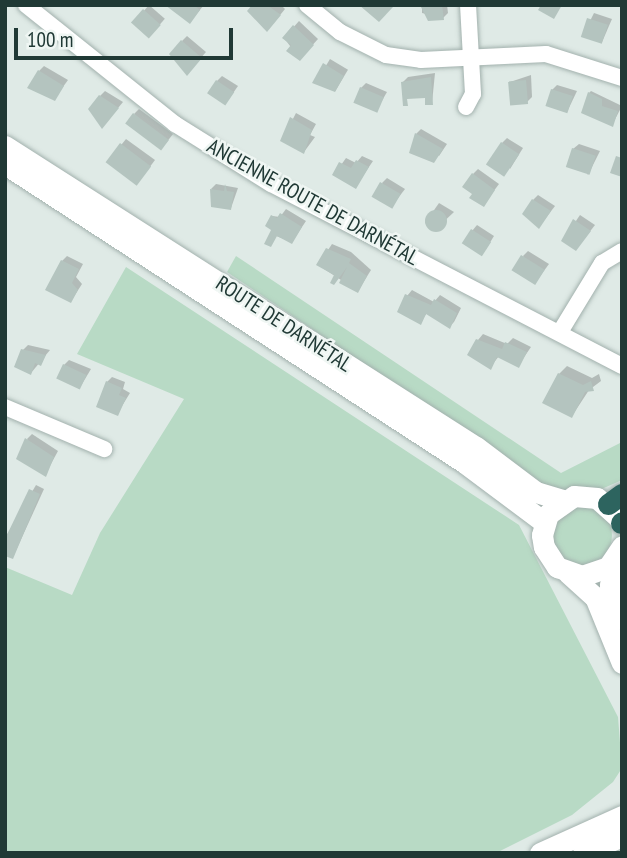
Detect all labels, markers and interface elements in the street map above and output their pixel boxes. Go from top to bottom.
scale bar [18,14,236,58]
text: 100 m [27,26,73,53]
street label: ANCIENNE ROUTE DE DARNÉTAL [203,133,423,271]
street label: ROUTE DE DARNÉTAL [211,271,357,377]

